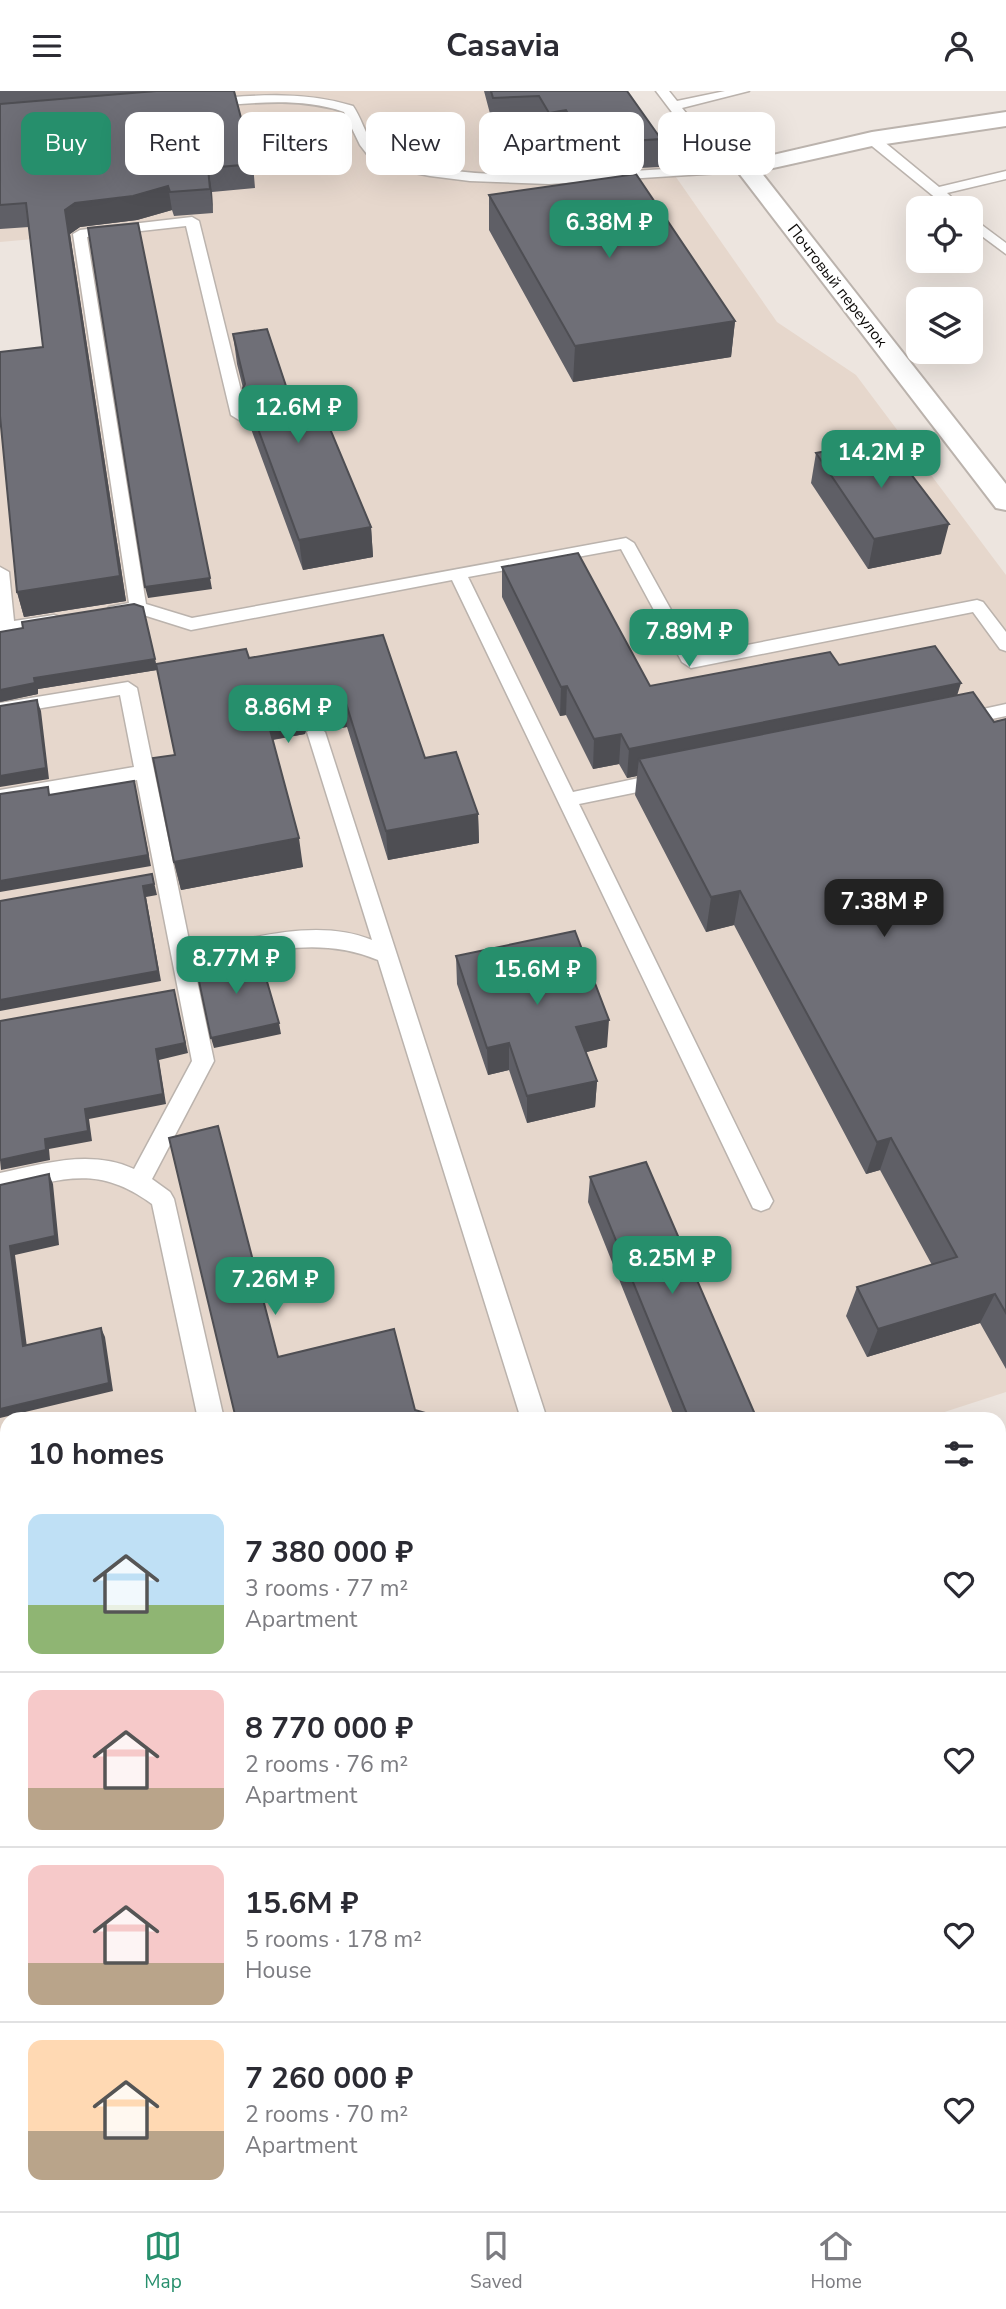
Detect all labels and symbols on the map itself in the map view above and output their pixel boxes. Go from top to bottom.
pin: 6.38M ₽ [544,201,674,260]
street label: Почтовый переулок [782,219,893,352]
pin: 12.6M ₽ [233,385,363,445]
pin: 14.2M ₽ [816,431,946,490]
pin: 7.89M ₽ [624,609,754,669]
pin: 8.86M ₽ [223,685,353,745]
pin: 7.38M ₽ [819,879,949,939]
pin: 8.77M ₽ [171,937,301,996]
pin: 15.6M ₽ [472,947,602,1007]
pin: 8.25M ₽ [607,1237,737,1296]
pin: 7.26M ₽ [210,1257,340,1317]

